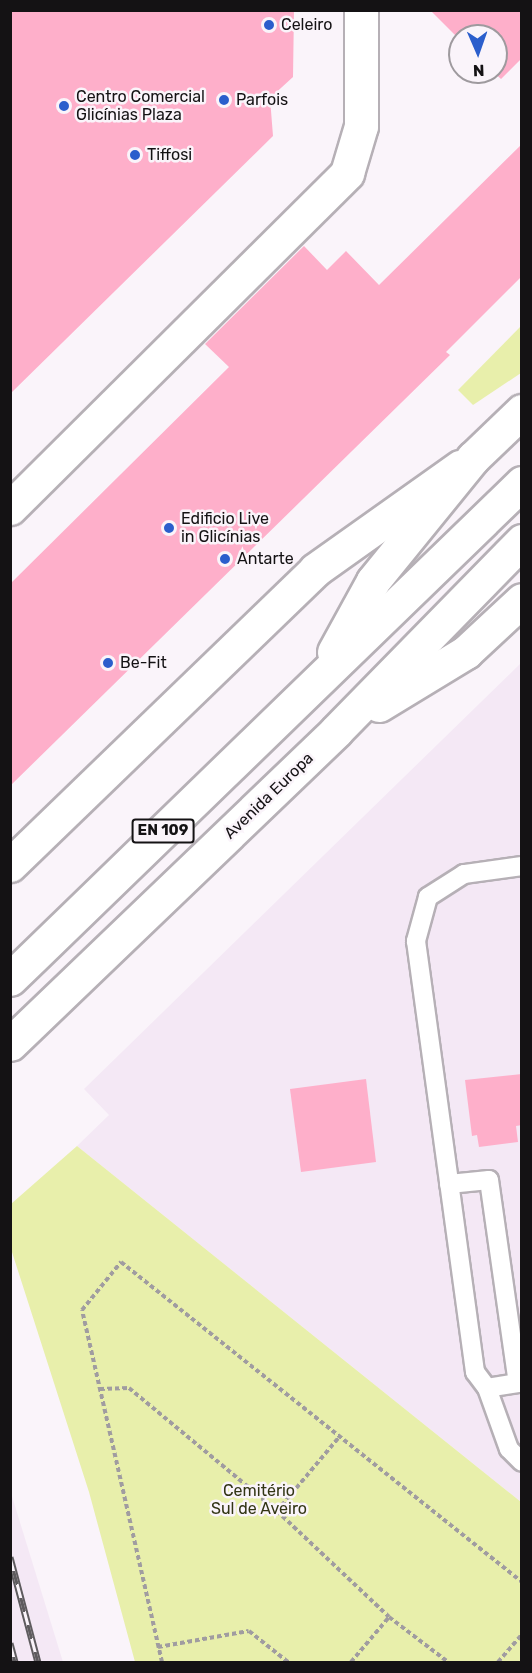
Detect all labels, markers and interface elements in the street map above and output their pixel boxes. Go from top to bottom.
place label: Celeiro [281,15,332,35]
marker: Celeiro [262,18,276,32]
north arrow [448,24,508,84]
text: N [472,61,485,80]
place label: Centro Comercial Glicínias Plaza [76,87,205,125]
place label: Parfois [236,90,288,110]
marker: Parfois [217,93,231,107]
marker: Centro Comercial Glicínias Plaza [57,99,71,113]
place label: Tiffosi [147,145,192,165]
marker: Tiffosi [128,148,142,162]
place label: Edificio Live in Glicínias [181,509,269,547]
marker: Edificio Live in Glicínias [162,521,176,535]
place label: Antarte [237,549,294,569]
marker: Antarte [218,552,232,566]
place label: Be-Fit [120,653,167,673]
marker: Be-Fit [101,656,115,670]
street label: Avenida Europa [221,749,317,843]
road number: EN 109 [132,819,195,843]
park label: Cemitério Sul de Aveiro [211,1481,307,1519]

